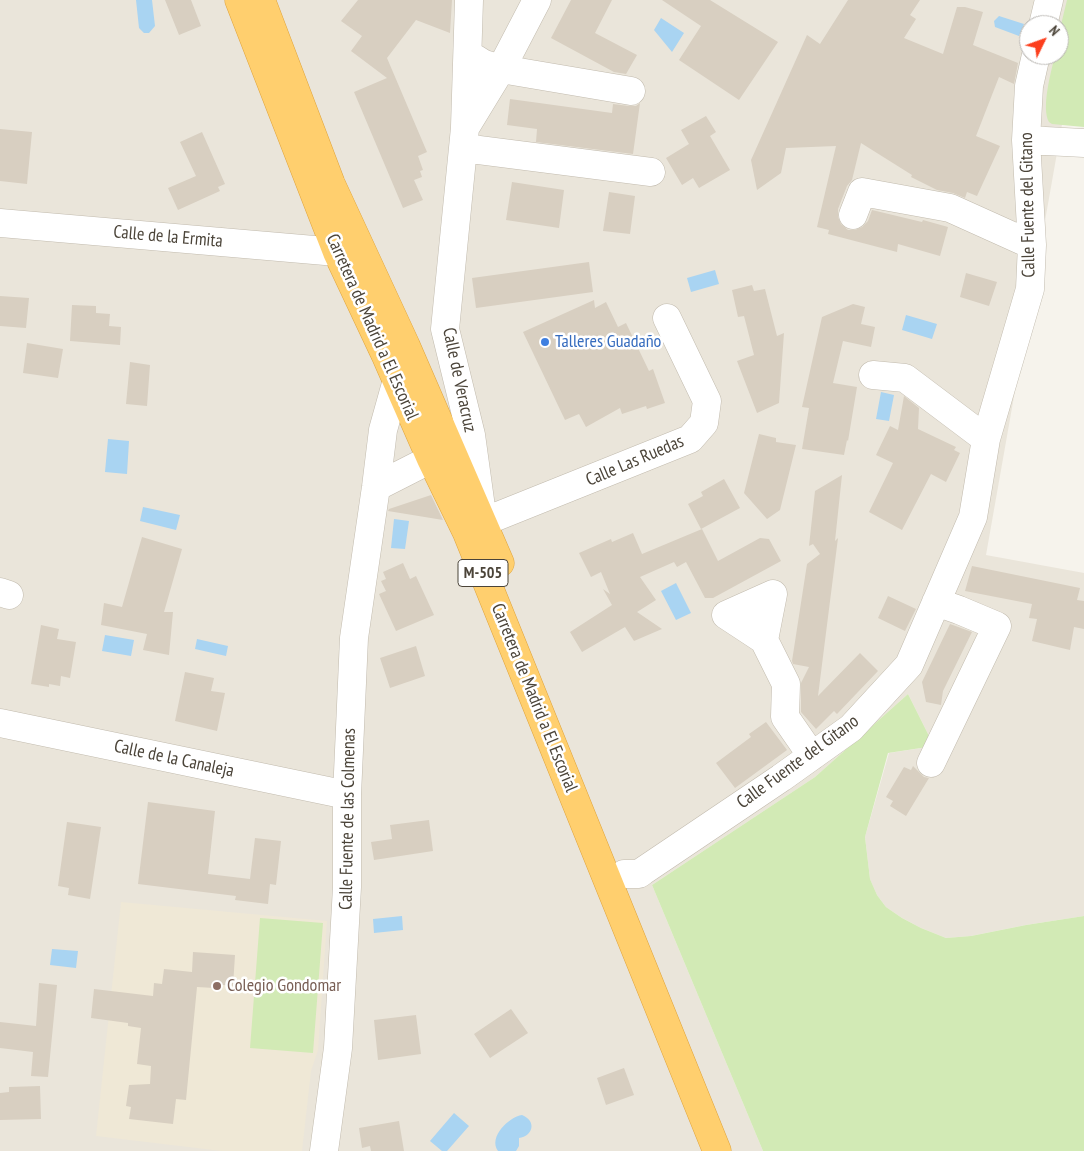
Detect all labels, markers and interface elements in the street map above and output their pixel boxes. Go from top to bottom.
north arrow [1019,15,1069,65]
text: N [1045,22,1064,39]
street label: Calle Fuente del Gitano [1016,132,1040,278]
street label: Calle de la Ermita [113,221,223,253]
street label: Carretera de Madrid a El Escorial [321,231,423,423]
street label: Calle de Veracruz [437,326,481,434]
place label: Talleres Guadaño [555,331,661,353]
marker: Talleres Guadaño [539,336,551,348]
street label: Calle Las Ruedas [583,431,687,491]
road number: M-505 [458,560,508,586]
street label: Carretera de Madrid a El Escorial [486,601,582,795]
street label: Calle Fuente del Gitano [733,711,863,813]
street label: Calle Fuente de las Colmenas [336,728,360,910]
street label: Calle de la Canaleja [112,736,236,782]
place label: Colegio Gondomar [227,975,341,997]
marker: Colegio Gondomar [211,980,223,992]

